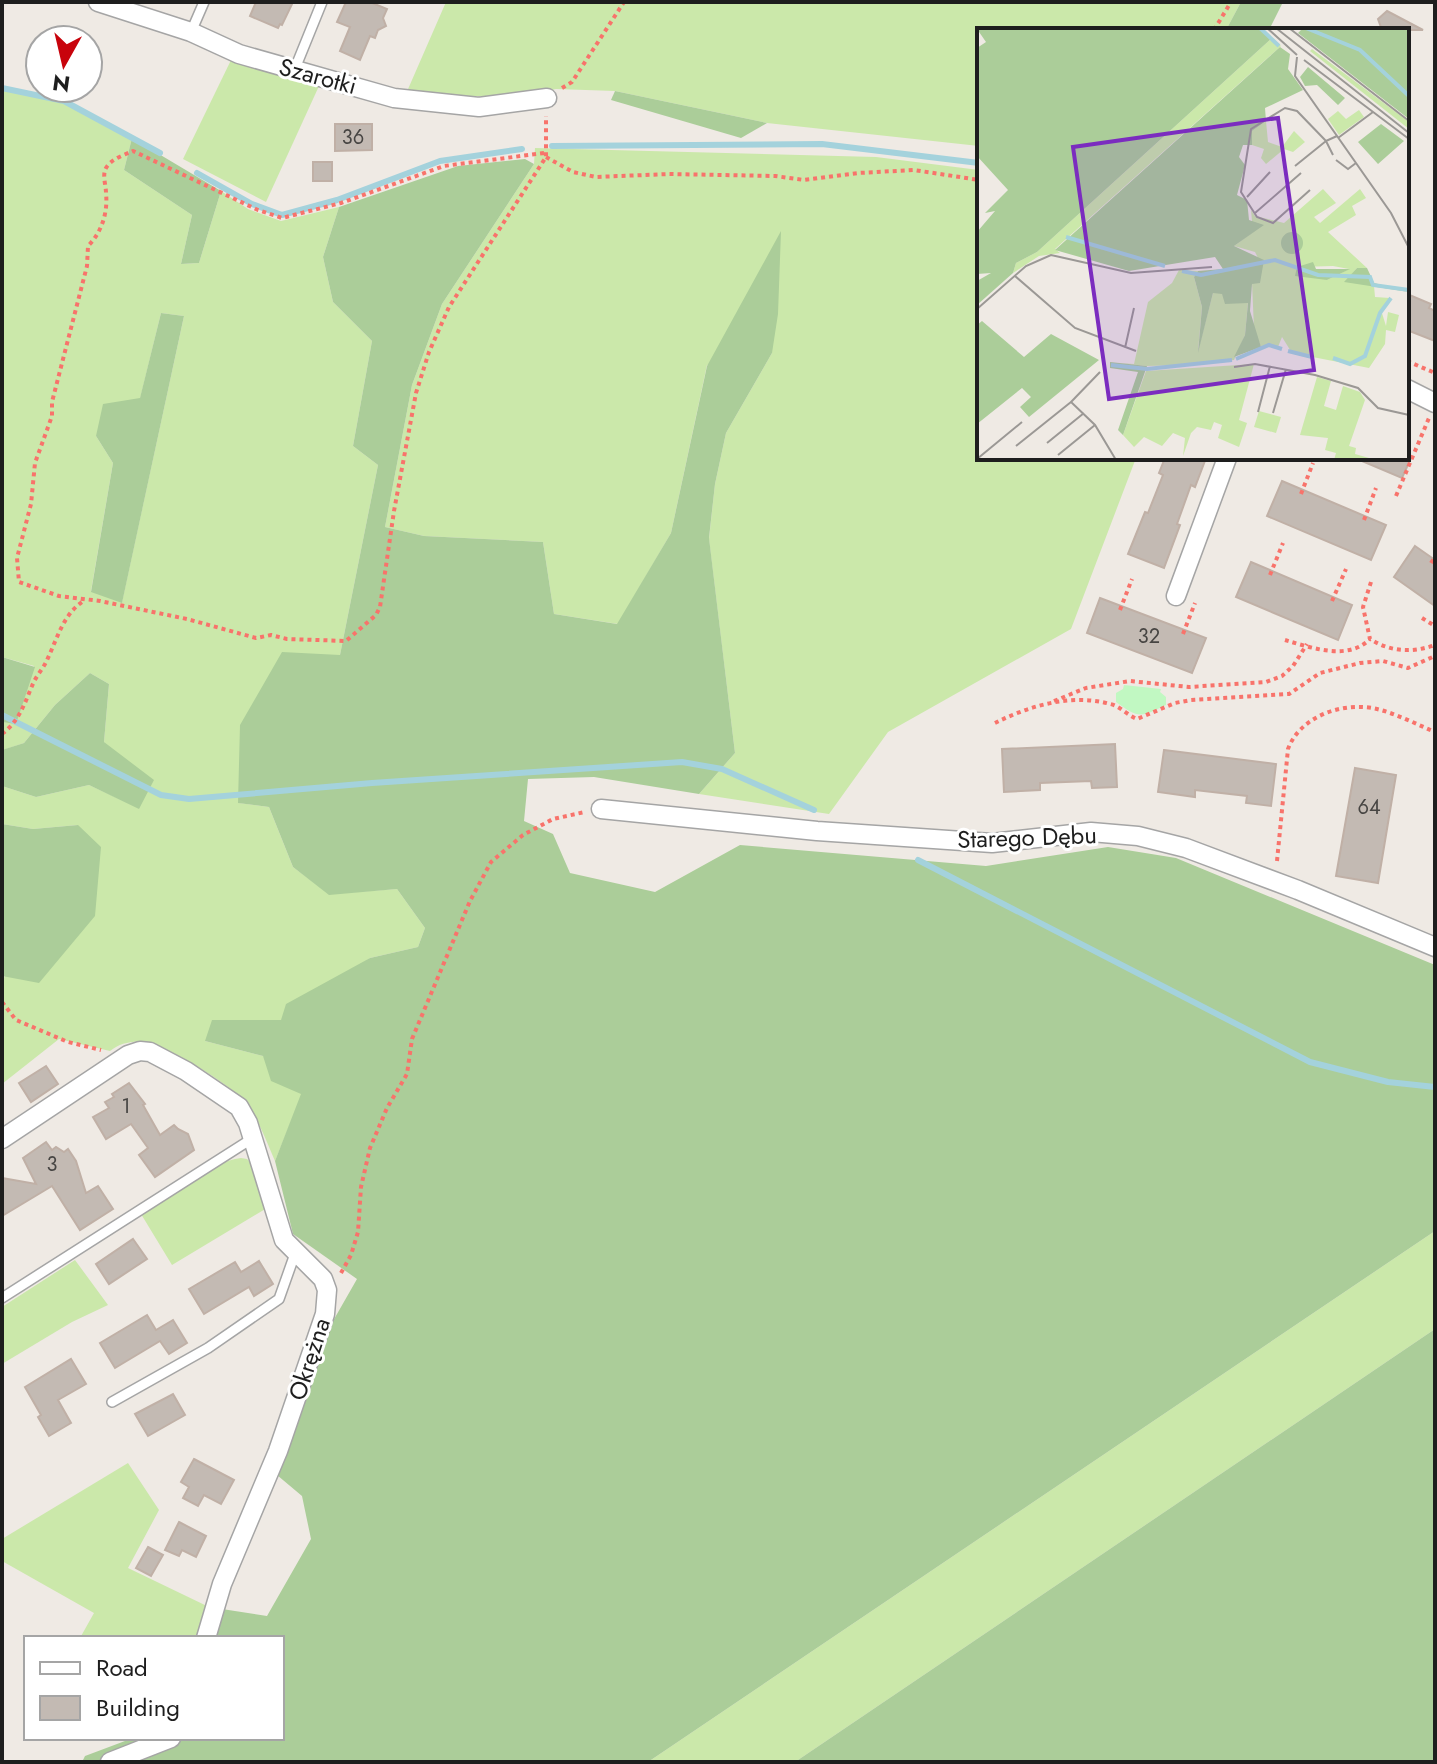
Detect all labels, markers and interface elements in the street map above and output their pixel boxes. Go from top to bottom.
north arrow [24,24,104,104]
inset map [977,28,1409,460]
street label: Szarotki [275,49,361,103]
text: N [50,67,72,101]
house number: 36 [342,123,364,152]
house number: 32 [1138,622,1160,651]
house number: 64 [1357,793,1381,822]
street label: Starego Dębu [957,817,1097,857]
house number: 1 [122,1092,131,1121]
house number: 3 [47,1150,58,1179]
street label: Okrężna [279,1313,339,1405]
legend [24,1636,284,1740]
text: Road [96,1650,148,1685]
text: Building [96,1690,180,1725]

